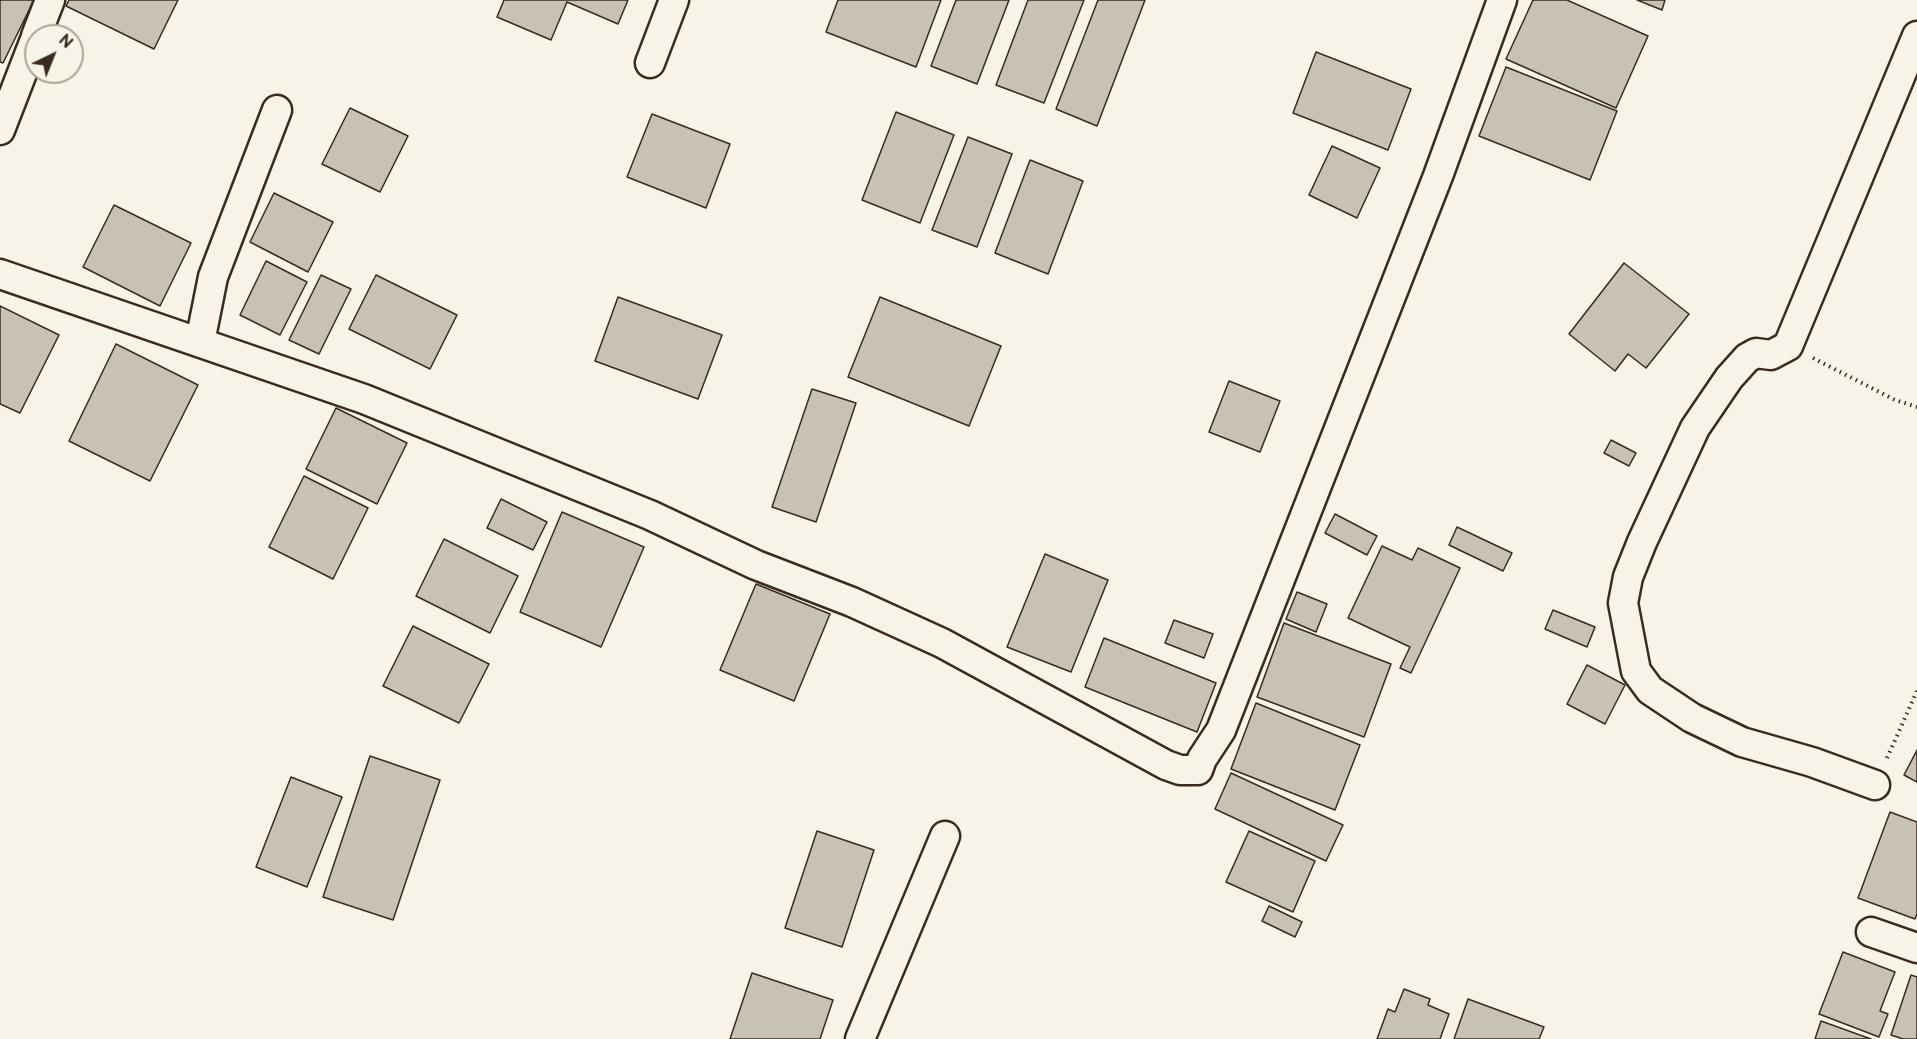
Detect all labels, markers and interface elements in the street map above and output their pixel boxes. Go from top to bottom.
north arrow [24,24,84,84]
text: N [54,31,76,53]

